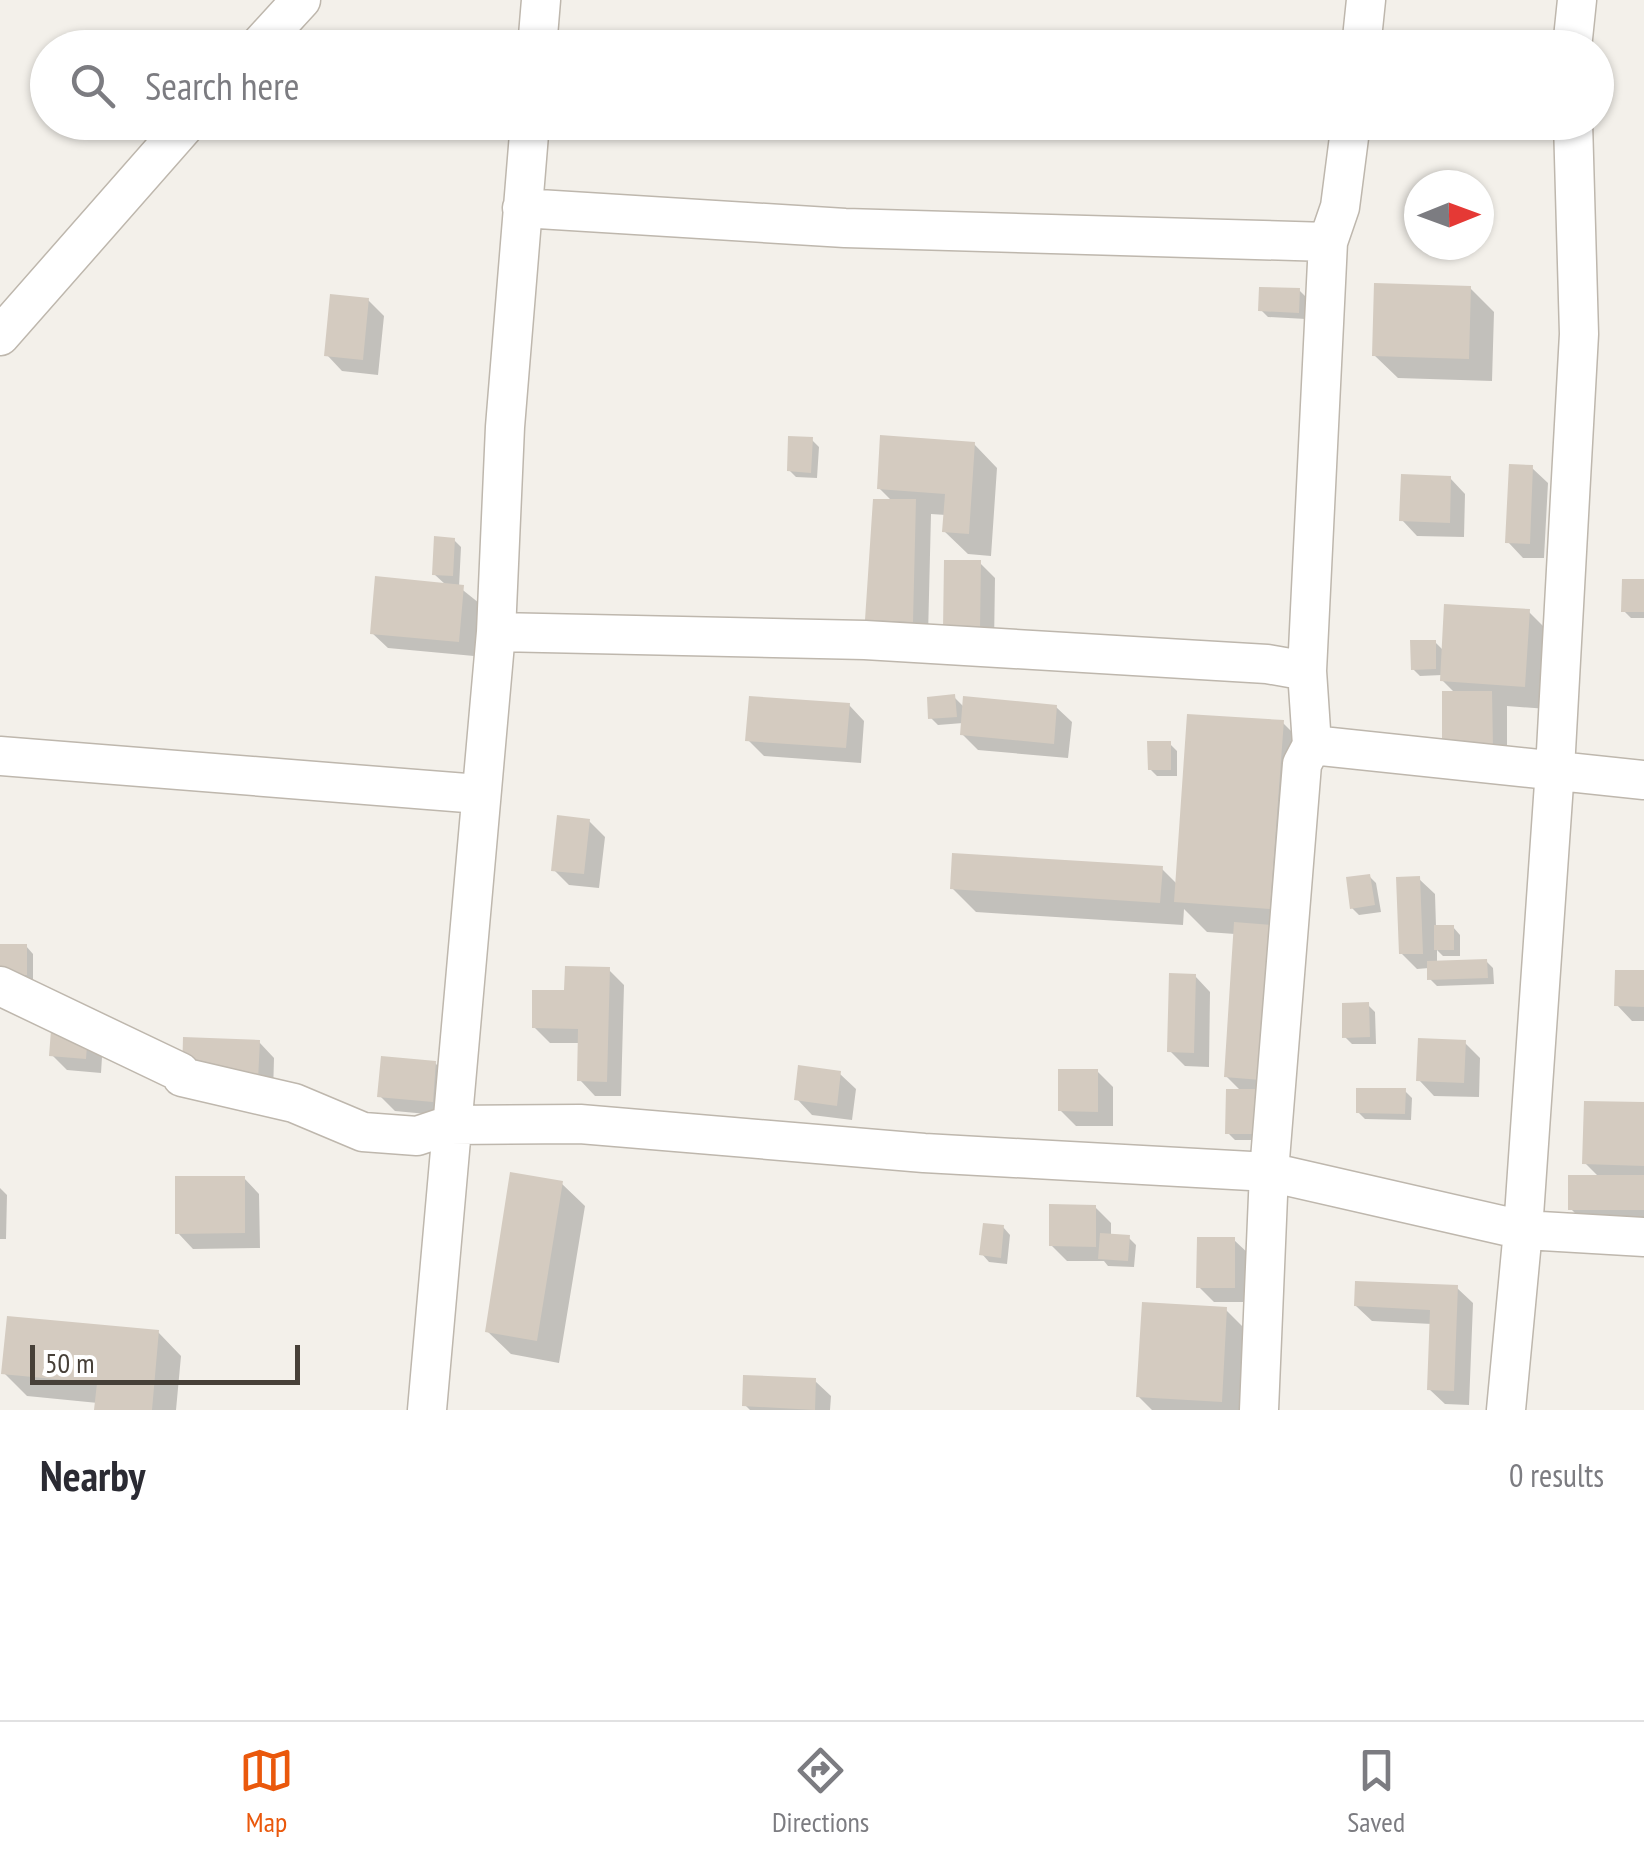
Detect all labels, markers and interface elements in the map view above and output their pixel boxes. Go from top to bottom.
search box [30,30,1614,140]
icon: search [65,58,120,113]
text: Search here [145,61,299,110]
north arrow [1404,170,1494,260]
scale bar [30,1340,300,1384]
text: 50 m [45,1344,94,1381]
text: Nearby [40,1448,145,1503]
text: 0 results [1509,1454,1604,1496]
tab: Map [239,1743,294,1840]
tab: Directions [772,1743,869,1840]
tab: Saved [1347,1743,1405,1840]

